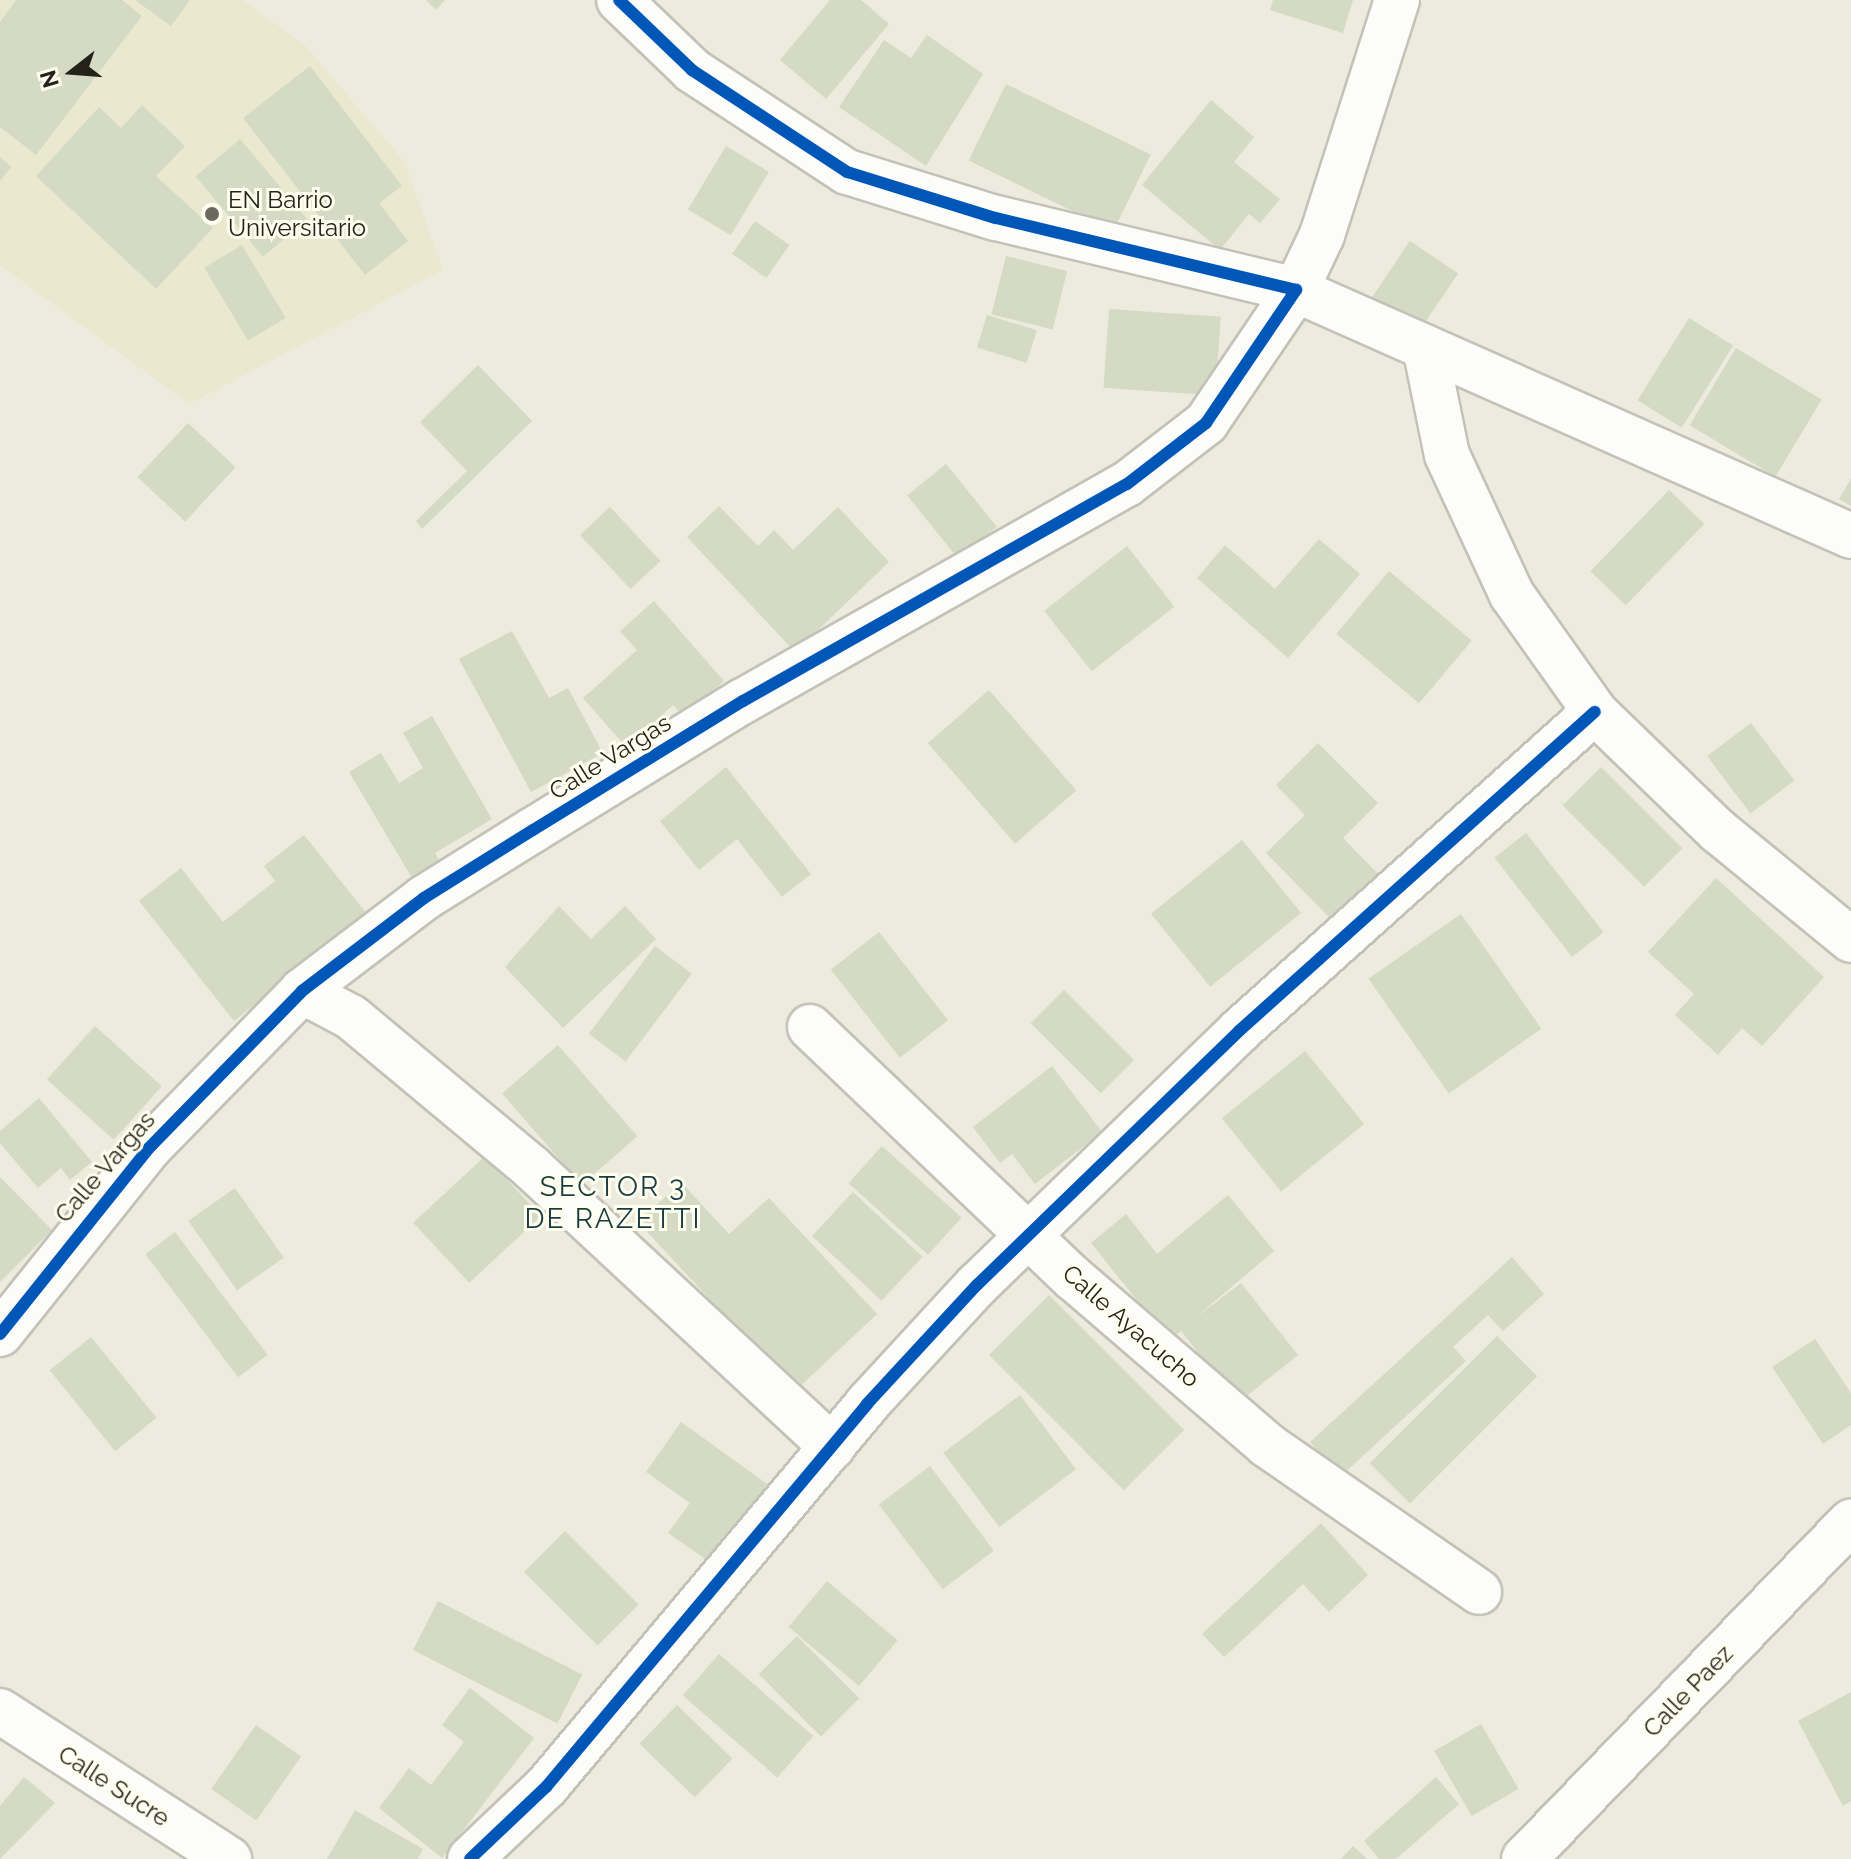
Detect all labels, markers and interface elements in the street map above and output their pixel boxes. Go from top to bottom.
north arrow [32,32,112,112]
text: N [34,67,64,91]
place label: EN Barrio Universitario [228,186,366,242]
marker: EN Barrio Universitario [203,205,221,223]
street label: Calle Vargas [544,708,676,806]
street label: Calle Vargas [49,1105,161,1229]
district label: SECTOR 3 DE RAZETTI [524,1170,702,1236]
street label: Calle Ayacucho [1056,1258,1206,1394]
street label: Calle Paez [1637,1639,1739,1743]
street label: Calle Sucre [53,1739,175,1833]

